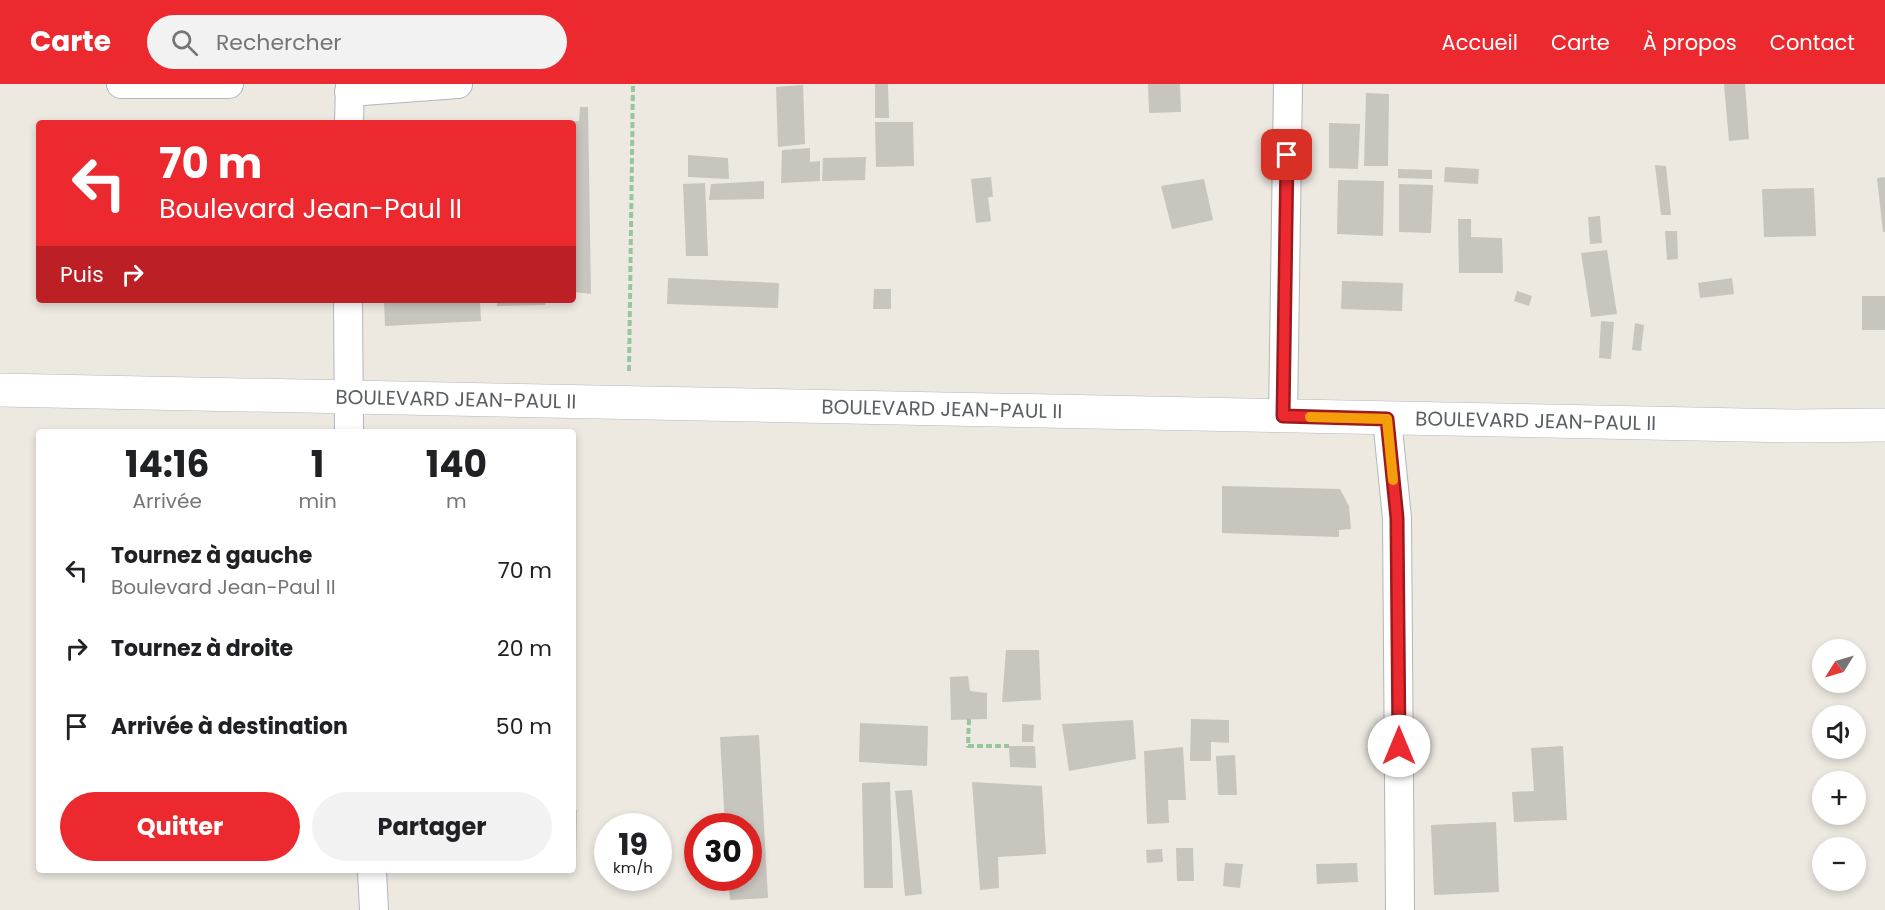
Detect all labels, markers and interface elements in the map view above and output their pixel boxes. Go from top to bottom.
search box [147,15,567,69]
text: Carte [30,22,111,61]
icon: search [168,26,201,59]
text: Rechercher [216,27,342,58]
text: Accueil [1441,28,1518,57]
text: Carte [1551,28,1610,57]
text: À propos [1643,28,1737,57]
text: Contact [1770,28,1855,57]
pin [1261,129,1312,180]
text: 70 m [159,134,262,193]
icon: arrive [1270,138,1303,171]
icon: left [60,144,138,222]
text: Boulevard Jean-Paul II [159,190,462,227]
icon: right [116,258,149,291]
text: Puis [60,259,104,290]
street label: BOULEVARD JEAN-PAUL II [335,383,577,416]
street label: BOULEVARD JEAN-PAUL II [821,392,1063,425]
street label: BOULEVARD JEAN-PAUL II [1415,404,1656,437]
text: 14:16 [125,439,210,490]
text: 1 [311,439,324,490]
text: 140 [426,439,487,490]
text: Arrivée [133,487,202,515]
text: min [298,487,337,515]
text: m [446,487,467,515]
text: Tournez à gauche [111,540,312,571]
icon: left [60,554,93,587]
text: 70 m [498,555,552,586]
text: Boulevard Jean-Paul II [111,573,336,601]
icon: right [60,632,93,665]
text: Tournez à droite [111,633,293,664]
text: 20 m [497,633,552,664]
north arrow [1812,639,1866,693]
map controls [1812,639,1866,891]
button: sound [1812,705,1866,759]
icon: arrive [60,710,93,743]
text: Arrivée à destination [111,711,348,742]
text: 50 m [496,711,552,742]
position arrow [1367,714,1431,778]
button: + [1812,771,1866,825]
button: Quitter [60,792,300,861]
button: Partager [312,792,552,861]
speed limit sign: 30 [684,813,762,891]
text: 19 [618,823,648,866]
button: − [1812,837,1866,891]
text: km/h [613,857,653,878]

